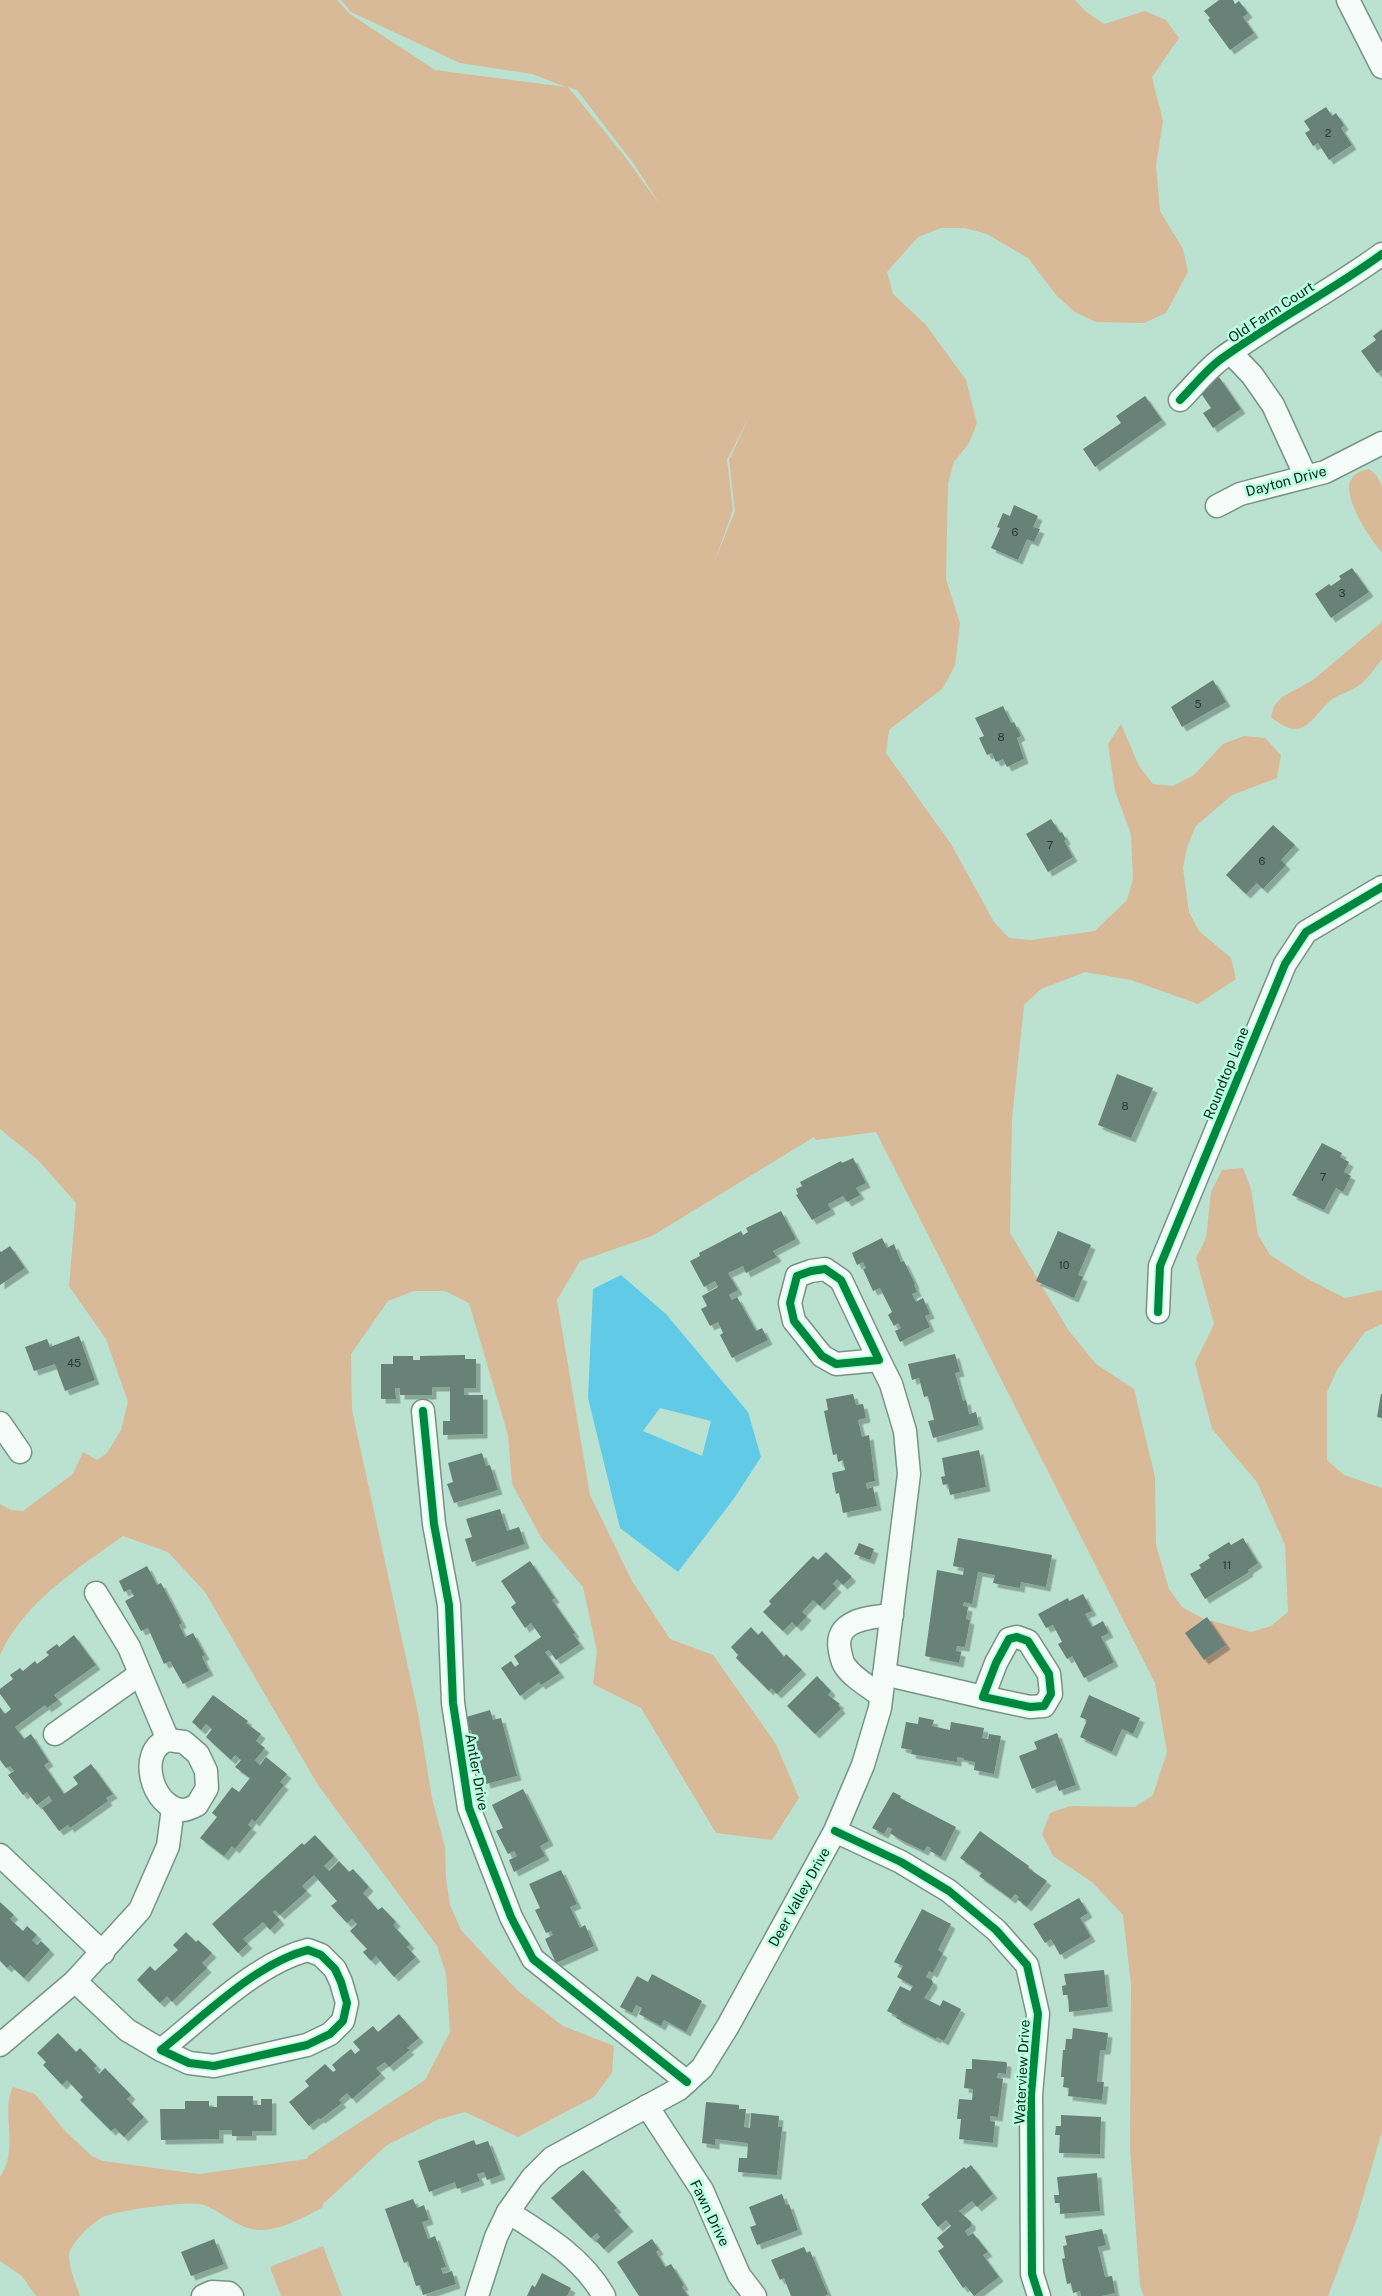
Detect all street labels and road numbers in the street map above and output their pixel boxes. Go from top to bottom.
street label: Old Farm Court [1225,278,1317,346]
street label: Dayton Drive [1244,463,1328,499]
street label: Roundtop Lane [1200,1024,1252,1122]
street label: Antler Drive [462,1733,492,1812]
street label: Deer Valley Drive [765,1845,833,1949]
street label: Waterview Drive [1011,2019,1033,2125]
street label: Fawn Drive [687,2177,733,2249]

